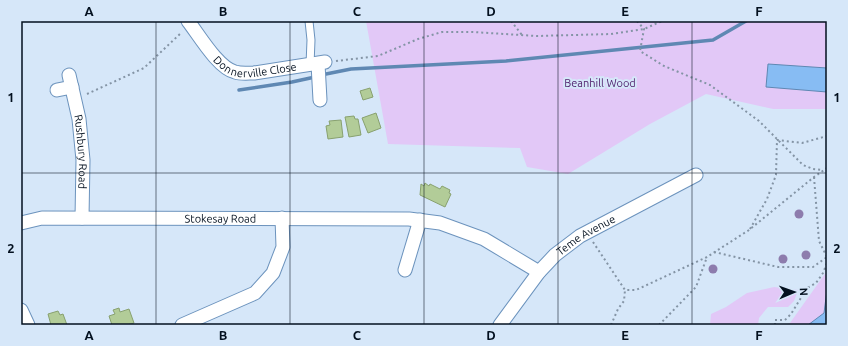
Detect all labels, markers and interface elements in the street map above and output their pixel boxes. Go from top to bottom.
text: A [84,4,94,18]
text: B [219,4,228,18]
text: C [353,4,362,18]
text: D [486,4,496,18]
text: E [621,4,629,18]
text: F [755,4,763,18]
street label: Donnerville Close [211,54,297,79]
park label: Beanhill Wood [564,77,636,89]
text: 1 [7,90,15,104]
text: 1 [833,90,841,104]
street label: Rushbury Road [72,113,89,189]
street label: Stokesay Road [185,212,256,225]
street label: Teme Avenue [554,213,617,258]
text: 2 [7,241,15,255]
text: 2 [833,241,841,255]
north arrow [774,272,814,312]
text: N [798,287,810,296]
text: A [84,328,94,342]
text: B [219,328,228,342]
text: C [353,328,362,342]
text: D [486,328,496,342]
text: E [621,328,629,342]
text: F [755,328,763,342]

